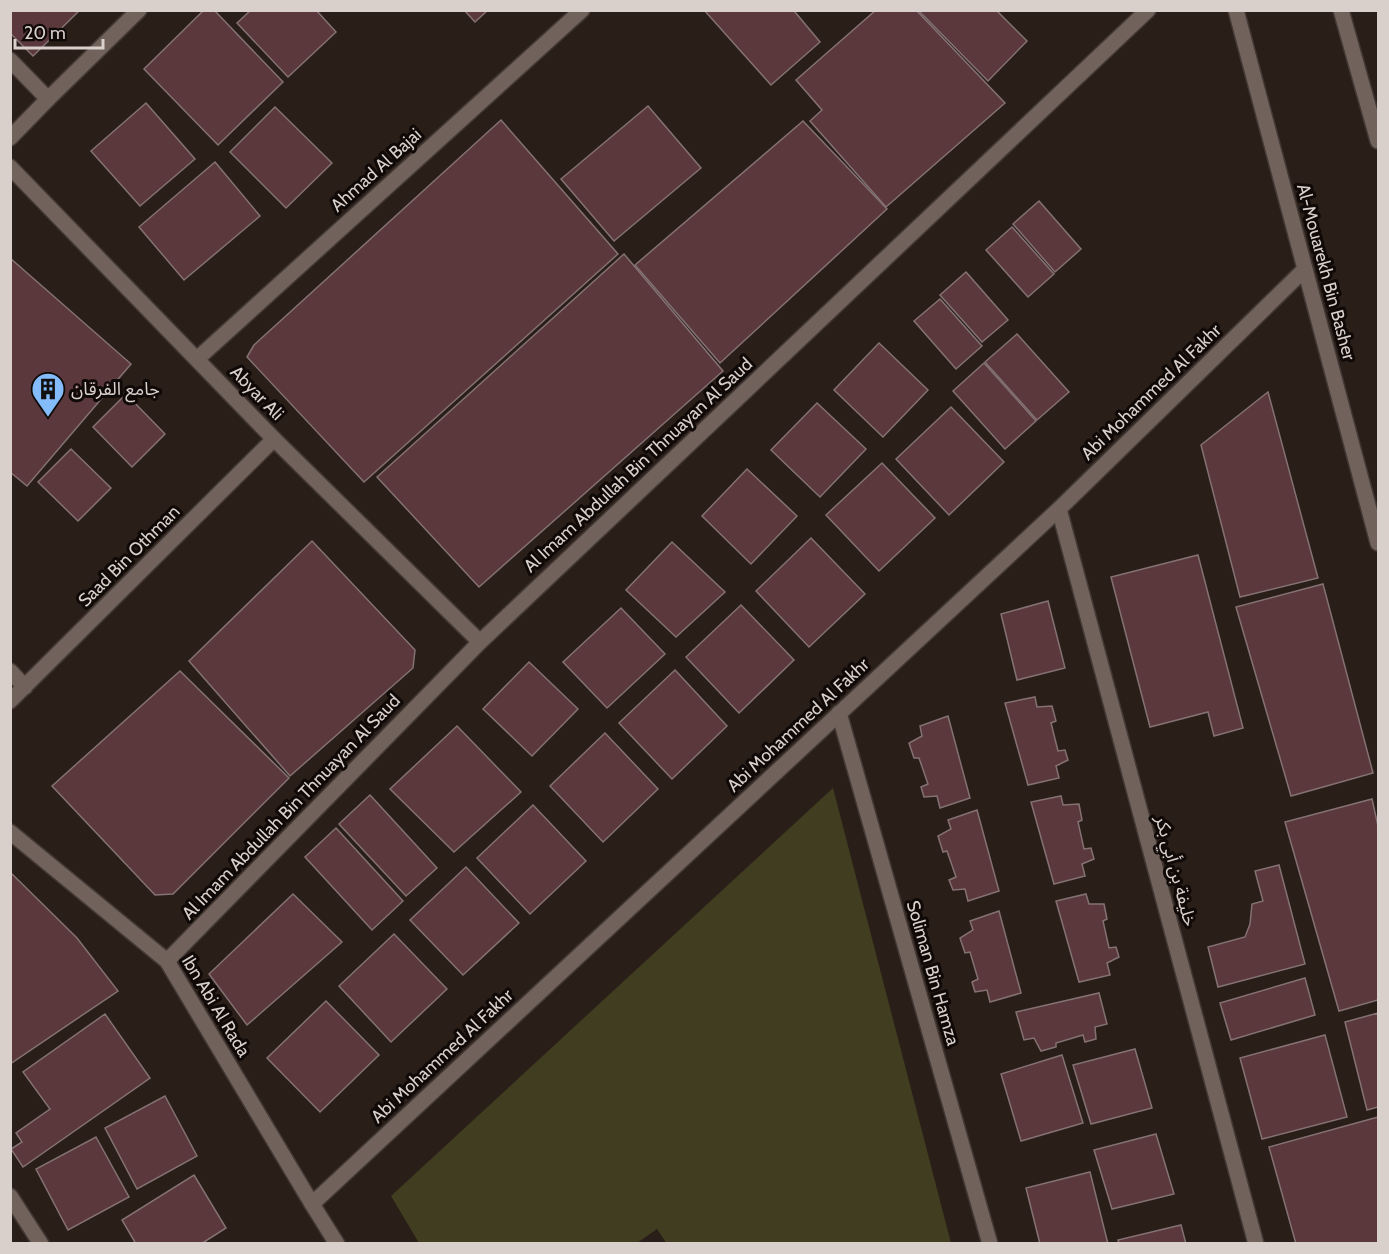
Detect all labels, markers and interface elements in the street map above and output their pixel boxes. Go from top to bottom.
scale bar [15,12,104,50]
text: 20 m [24,22,66,44]
street label: Ahmad Al Bajai [326,124,426,216]
street label: Al-Mouarekh Bin Basher [1292,181,1360,363]
street label: Abi Mohammed Al Fakhr [1076,319,1226,465]
street label: Al Imam Abdullah Bin Thnuayan Al Saud [519,353,757,577]
street label: Abyar Ali [226,361,288,425]
building icon: جامع الفرقان [30,371,66,418]
place label: جامع الفرقان [71,378,160,403]
street label: Saad Bin Othman [74,501,184,611]
street label: Abi Mohammed Al Fakhr [722,653,874,797]
street label: Al Imam Abdullah Bin Thnuayan Al Saud [177,690,405,924]
street label: خليفة بن أبي بكر [1148,812,1202,929]
street label: Soliman Bin Hamza [902,898,964,1048]
street label: Ibn Abi Al Rada [177,951,255,1061]
street label: Abi Mohammed Al Fakhr [366,984,518,1128]

